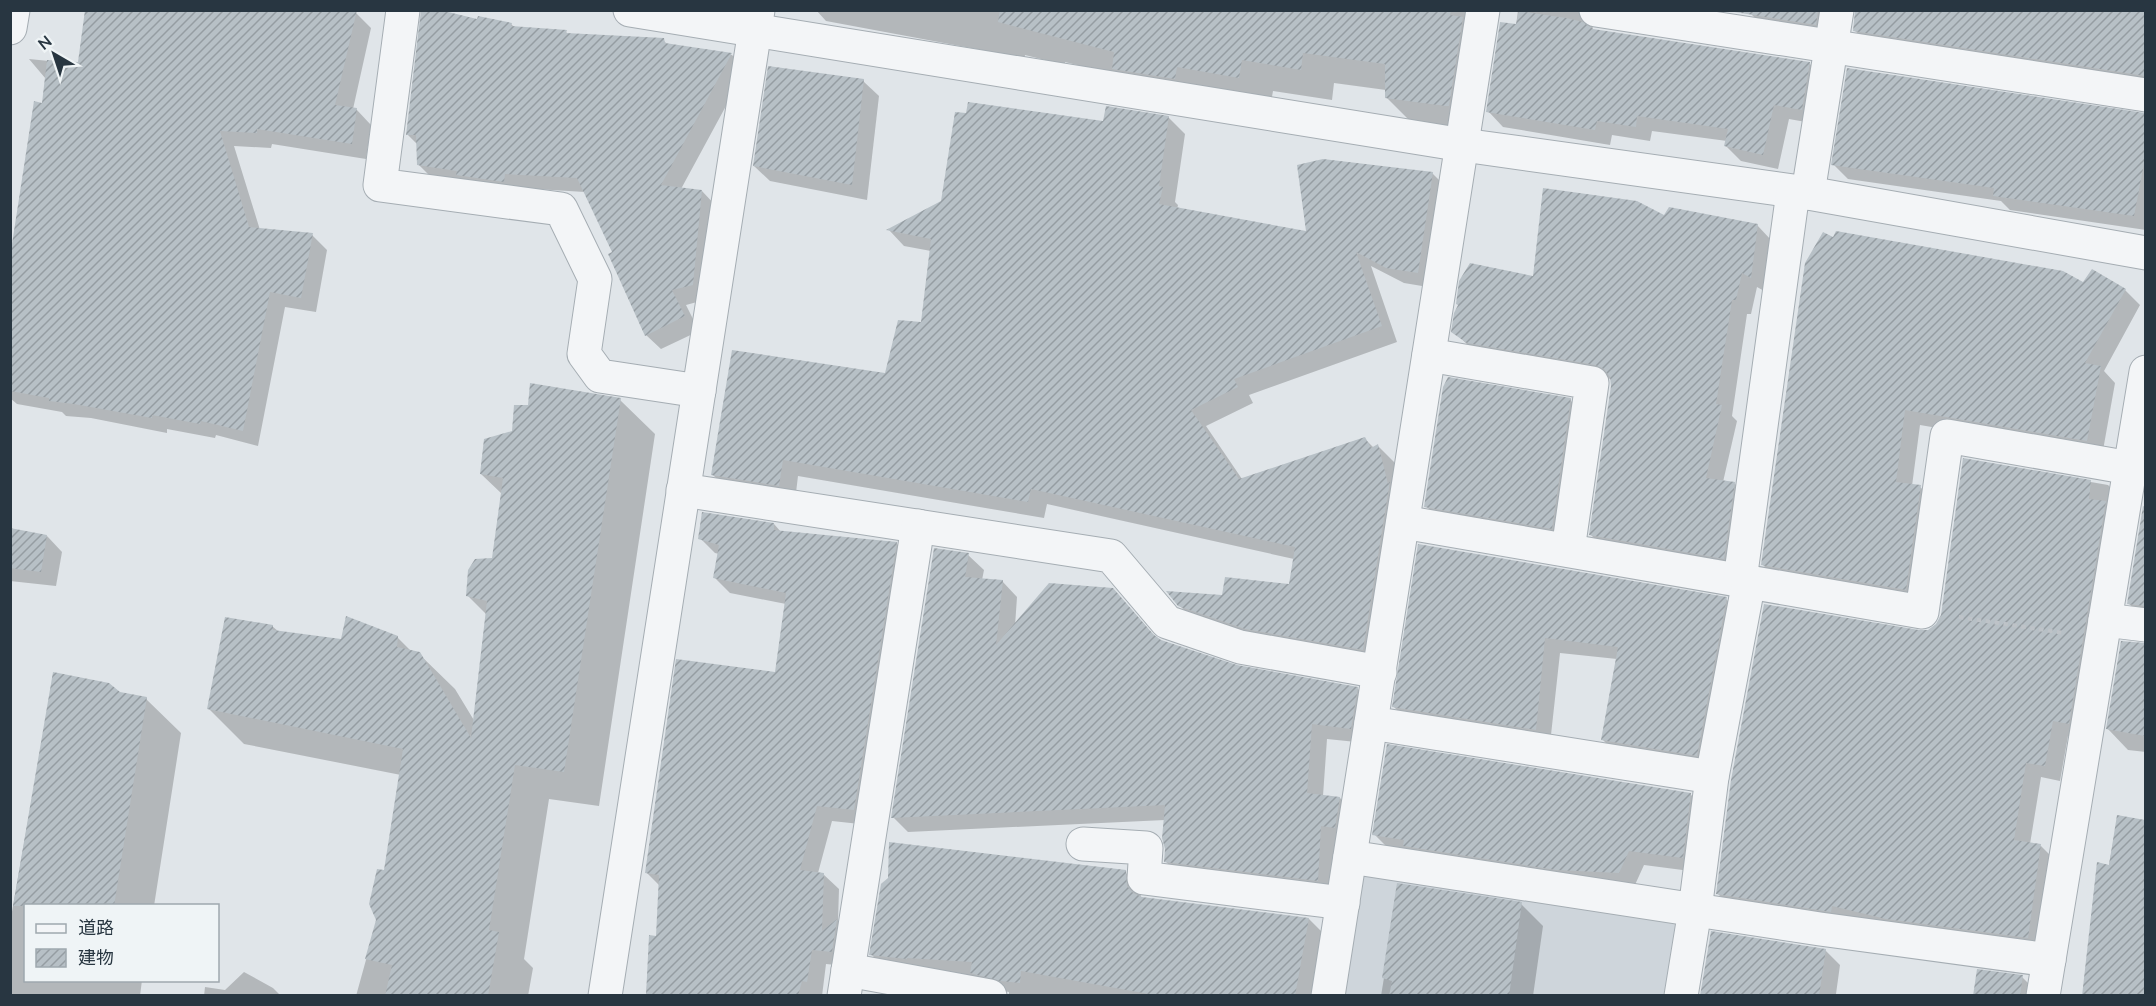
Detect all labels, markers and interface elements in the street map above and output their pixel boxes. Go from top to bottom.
north arrow [24,24,84,84]
text: N [34,31,57,55]
legend [24,904,219,982]
text: 道路 [78,916,114,940]
text: 建物 [78,946,114,970]

